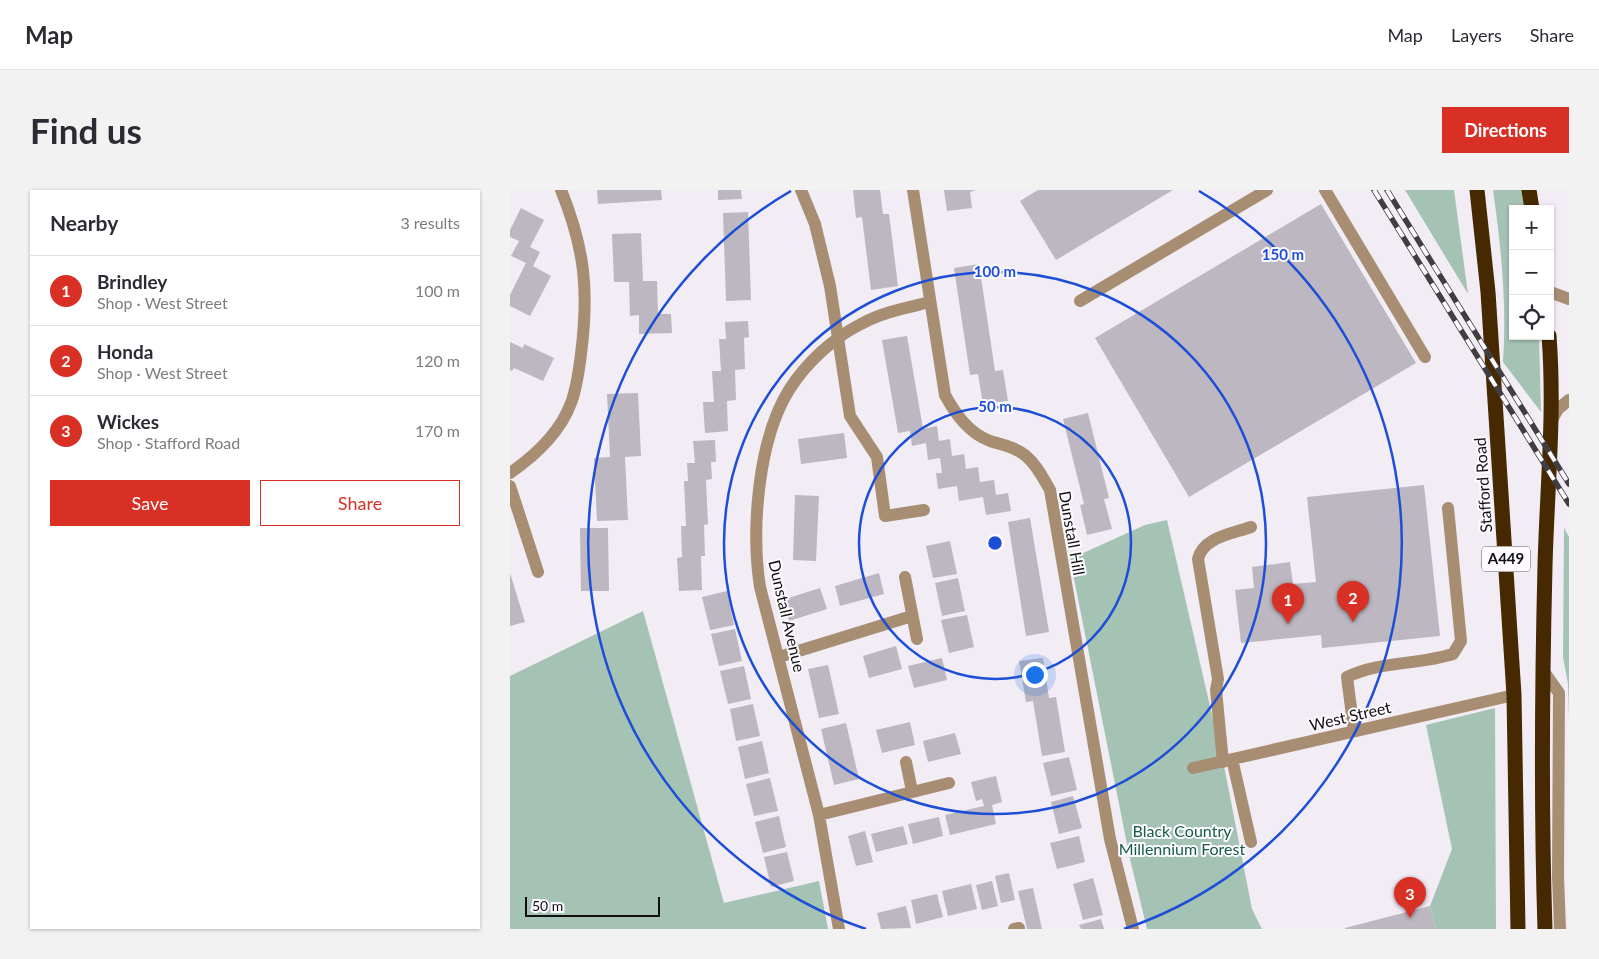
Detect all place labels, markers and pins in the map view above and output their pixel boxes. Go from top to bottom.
centre of rings [986,534,1004,552]
pin: 2 [1337,581,1369,622]
pin: 1 [1272,583,1304,624]
pin: 3 [1394,877,1426,918]

